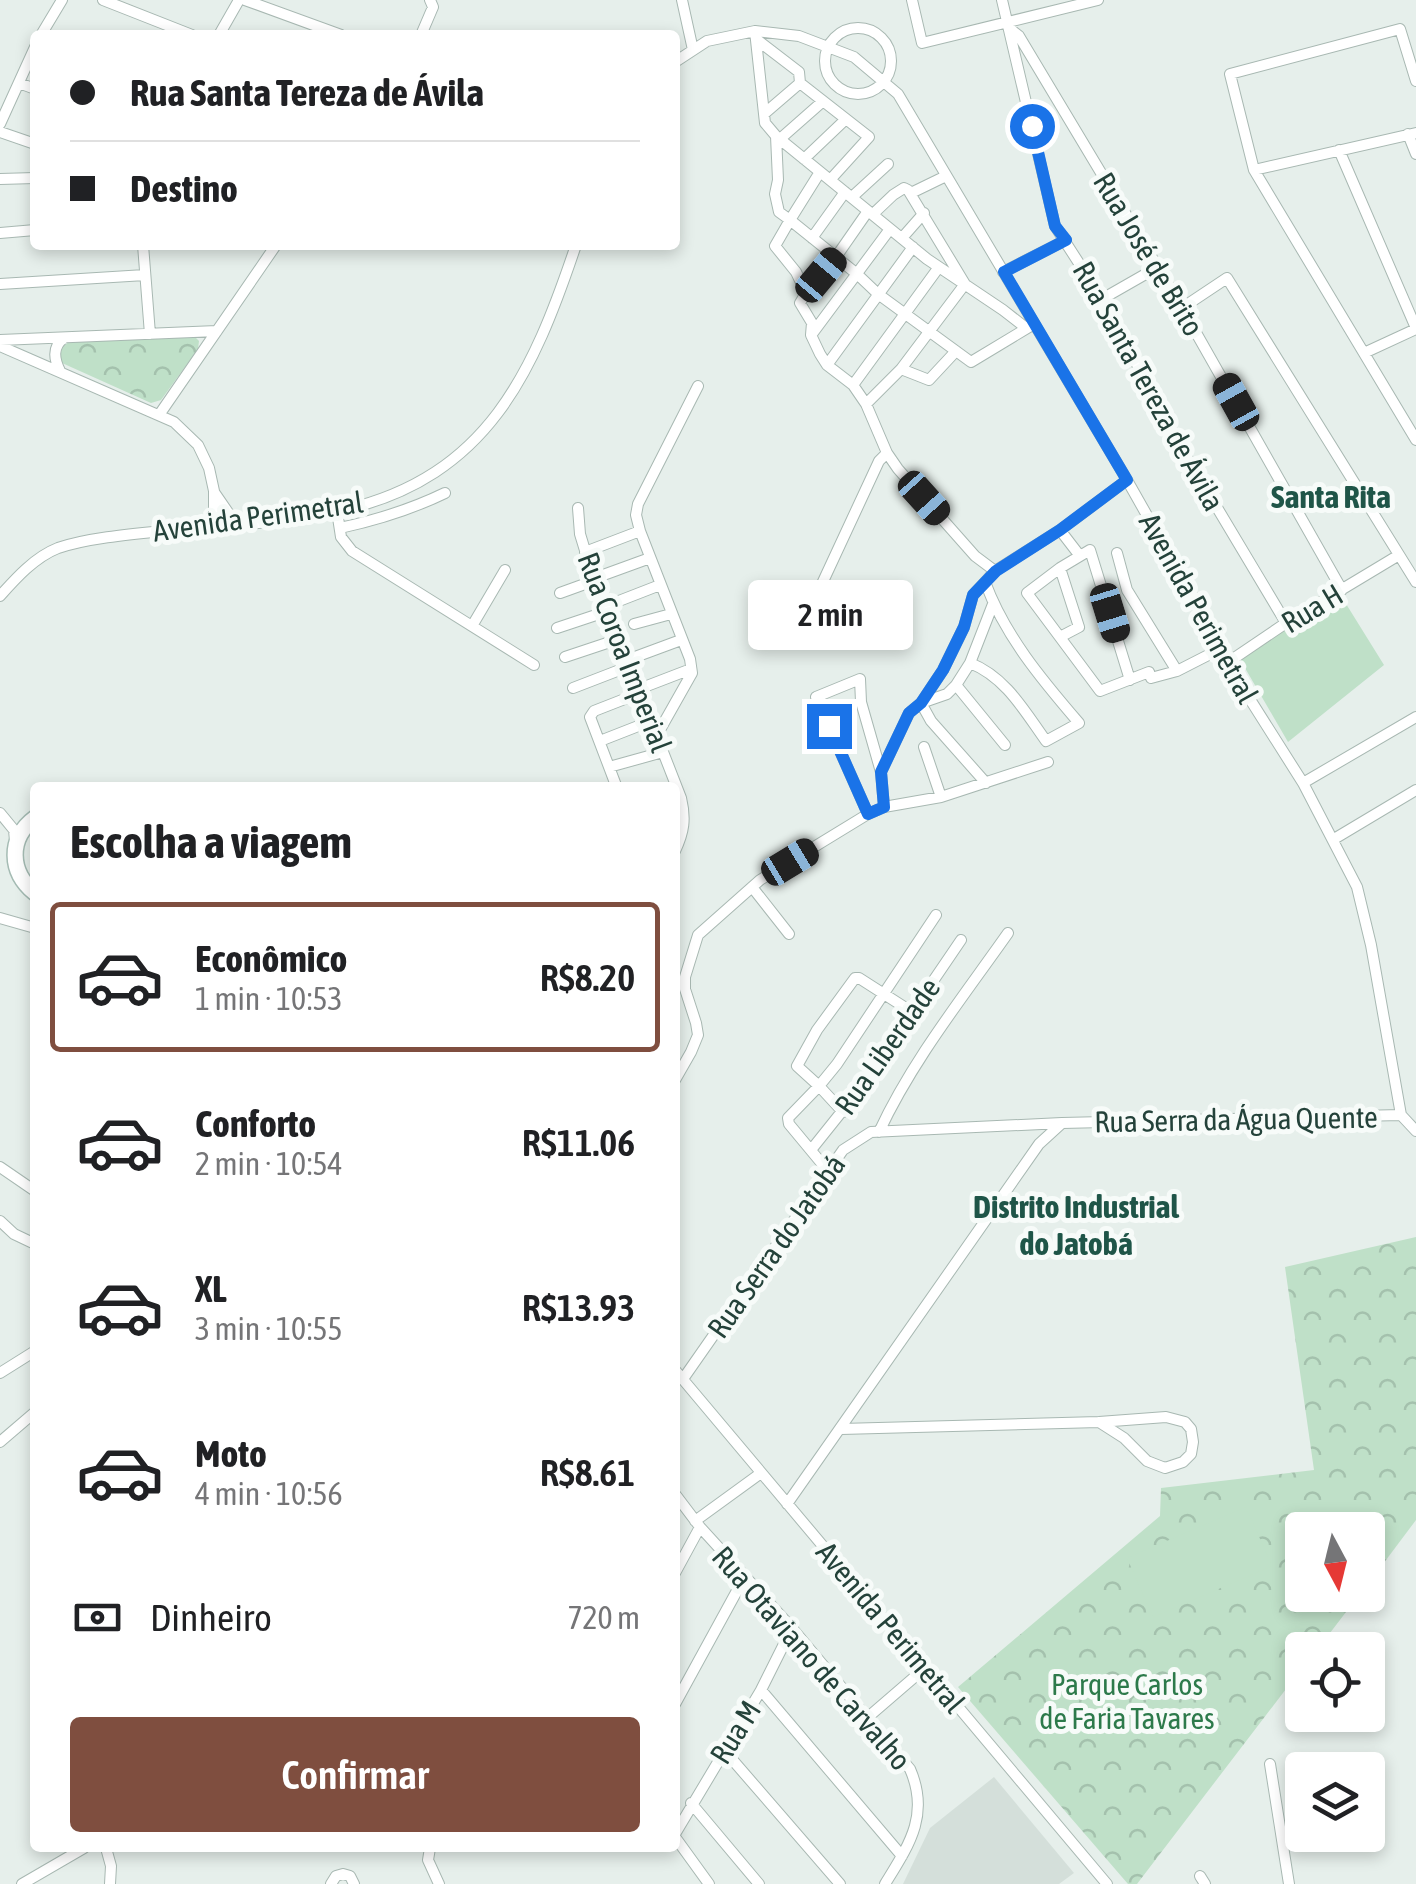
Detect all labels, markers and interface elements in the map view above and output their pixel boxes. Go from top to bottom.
text: Rua Santa Tereza de Ávila [130,71,484,114]
route start [1010,104,1055,149]
street label: Rua José de Brito [1087,166,1211,342]
text: Destino [130,167,238,210]
car [790,242,852,308]
street label: Rua Santa Tereza de Ávila [1066,256,1232,516]
car [1208,368,1264,436]
car [893,466,955,530]
district label: Santa Rita [1271,478,1391,515]
street label: Avenida Perimetral [151,484,365,548]
street label: Avenida Perimetral [1133,507,1265,709]
street label: Rua Coroa Imperial [571,547,679,757]
street label: Rua H [1275,577,1349,639]
car [1087,580,1133,646]
callout: 2 min [746,581,912,651]
text: 2 min [798,596,863,633]
route end [807,704,852,749]
text: Escolha a viagem [70,816,352,868]
car [757,834,823,890]
icon: car [75,932,165,1022]
text: Econômico [195,937,347,980]
text: R$8.20 [540,956,635,999]
street label: Rua Liberdade [828,971,946,1121]
text: 1 min · 10:53 [195,980,342,1017]
icon: car [75,1097,165,1187]
street label: Rua Serra da Água Quente [1094,1100,1378,1138]
text: Conforto [195,1102,316,1145]
text: R$11.06 [522,1121,635,1164]
text: 2 min · 10:54 [195,1145,342,1182]
street label: Rua Serra do Jatobá [700,1148,852,1344]
district label: Distrito Industrial do Jatobá [973,1188,1179,1262]
icon: car [75,1262,165,1352]
text: XL [195,1267,227,1310]
text: R$13.93 [522,1286,635,1329]
text: 3 min · 10:55 [195,1310,342,1347]
icon: car [75,1427,165,1517]
text: Moto [195,1432,267,1475]
text: R$8.61 [540,1451,635,1494]
text: 4 min · 10:56 [195,1475,342,1512]
north arrow [1285,1512,1385,1612]
map controls [1285,1512,1385,1852]
street label: Avenida Perimetral [810,1535,972,1719]
street label: Rua Otaviano de Carvalho [706,1539,918,1777]
icon: cash [70,1590,125,1645]
text: Dinheiro [150,1596,272,1639]
text: 720 m [567,1599,640,1636]
button: locate [1285,1632,1385,1732]
park label: Parque Carlos de Faria Tavares [1039,1667,1215,1735]
street label: Rua M [703,1694,767,1770]
button: Confirmar [70,1717,640,1832]
button: layers [1285,1752,1385,1852]

